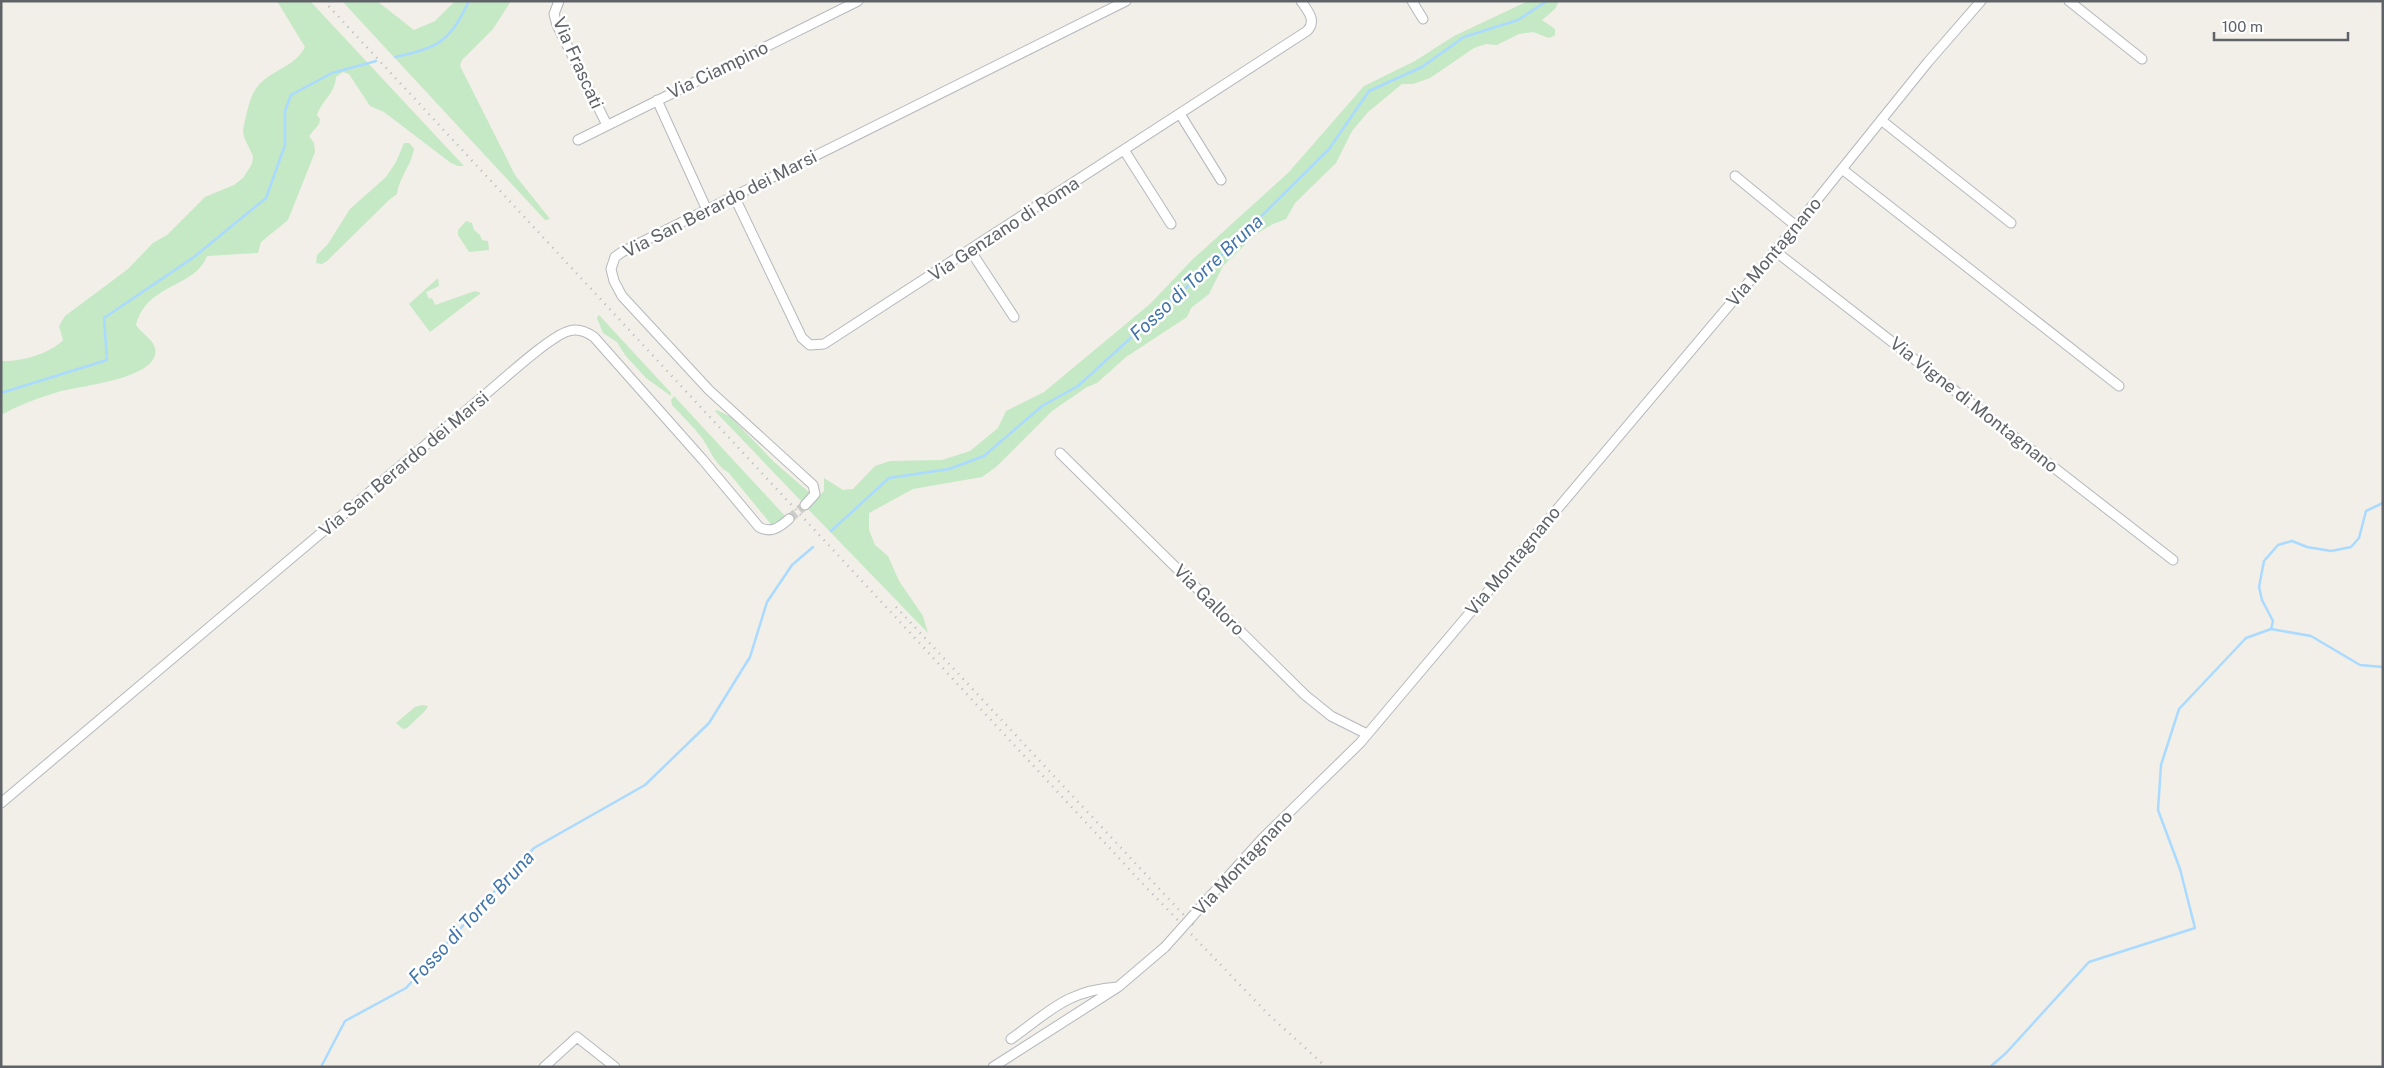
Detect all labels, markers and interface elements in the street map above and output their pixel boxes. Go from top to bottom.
scale bar [2214,10,2348,42]
street label: Via Frascati [549,14,608,112]
text: 100 m [2222,18,2263,35]
street label: Via Ciampino [664,36,771,103]
street label: Via San Berardo dei Marsi [619,145,820,262]
street label: Via Genzano di Roma [925,172,1083,285]
street label: Via Montagnano [1722,193,1825,310]
water label: Fosso di Torre Bruna [1125,210,1267,344]
street label: Via Vigne di Montagnano [1886,332,2063,477]
street label: Via San Berardo dei Marsi [315,387,493,541]
street label: Via Montagnano [1461,502,1564,619]
street label: Via Galloro [1170,560,1249,639]
street label: Via Montagnano [1189,806,1297,920]
water label: Fosso di Torre Bruna [404,846,538,988]

